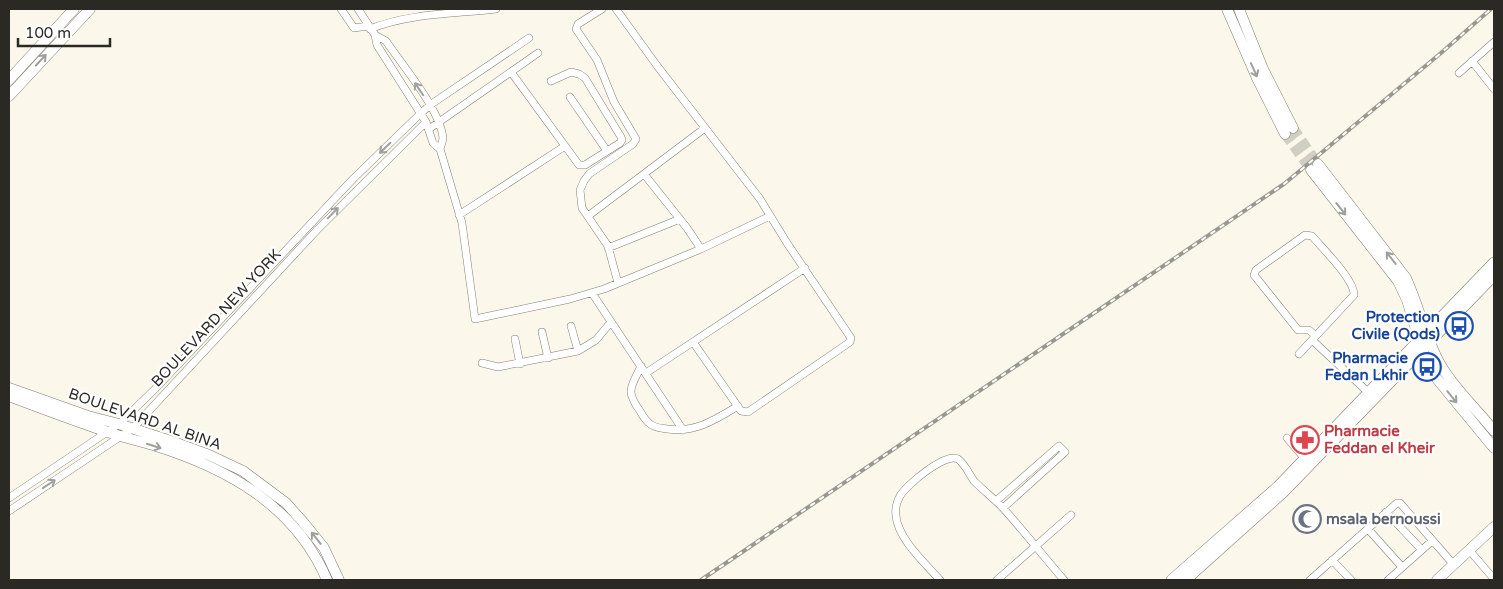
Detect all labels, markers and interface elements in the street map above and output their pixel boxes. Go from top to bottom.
scale bar [18,15,110,47]
text: 100 m [25,24,71,42]
one-way arrow [35,54,47,66]
one-way arrow [1249,62,1259,77]
one-way arrow [414,82,424,96]
one-way arrow [379,142,391,154]
one-way arrow [1336,202,1347,215]
one-way arrow [327,207,339,219]
street label: BOULEVARD NEW YORK [147,245,285,391]
one-way arrow [1386,251,1396,265]
place label: Protection Civile (Qods) [1352,308,1440,343]
bus stop icon: Protection Civile (Qods) [1444,311,1474,341]
place label: Pharmacie Fedan Lkhir [1325,349,1408,384]
bus stop icon: Pharmacie Fedan Lkhir [1412,352,1442,382]
street label: BOULEVARD AL BINA [66,384,224,454]
one-way arrow [1446,391,1457,404]
place label: Pharmacie Feddan el Kheir [1324,422,1435,457]
pharmacy icon: Pharmacie Feddan el Kheir [1290,425,1320,455]
one-way arrow [146,441,162,451]
one-way arrow [42,479,56,489]
mosque icon: msala bernoussi [1292,504,1322,534]
place label: msala bernoussi [1326,510,1441,528]
one-way arrow [310,532,321,545]

